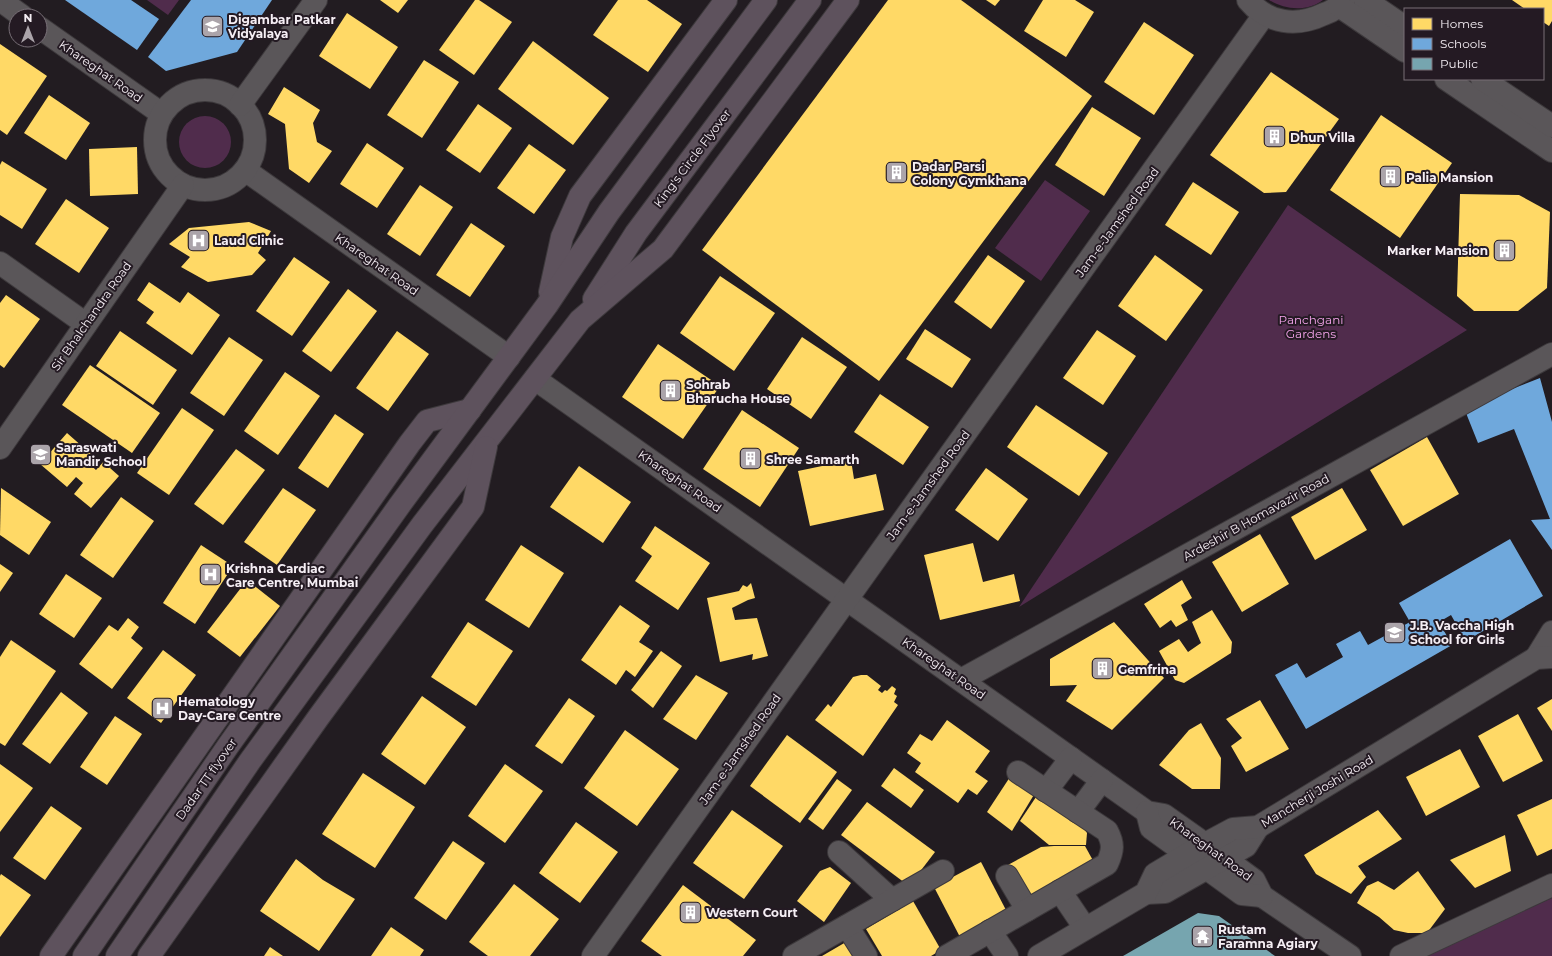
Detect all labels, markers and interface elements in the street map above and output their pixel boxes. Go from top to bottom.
north arrow [8,8,48,48]
legend [1404,8,1544,80]
text: N [24,11,32,25]
place label: Digambar Patkar Vidyalaya [227,12,336,41]
school or university icon: Digambar Patkar Vidyalaya [200,13,226,39]
text: Homes [1440,16,1483,31]
text: Schools [1440,36,1486,51]
street label: Khareghat Road [56,37,146,105]
text: Public [1440,56,1478,71]
street label: King's Circle Flyover [650,106,734,210]
building icon: Dhun Villa [1262,124,1288,150]
place label: Dhun Villa [1290,130,1355,145]
place label: Dadar Parsi Colony Gymkhana [912,159,1027,188]
building icon: Dadar Parsi Colony Gymkhana [884,160,910,186]
street label: Jam-e-Jamshed Road [1072,164,1162,281]
building icon: Palia Mansion [1378,164,1404,190]
place label: Palia Mansion [1406,170,1493,185]
hospital icon: Laud Clinic [185,227,211,253]
street label: Khareghat Road [332,230,422,298]
place label: Laud Clinic [214,233,284,248]
building icon: Marker Mansion [1491,237,1517,263]
place label: Marker Mansion [1387,243,1488,258]
street label: Sir Bhalchandra Road [48,258,134,374]
park label: Panchgani Gardens [1278,312,1344,341]
place label: Sohrab Bharucha House [686,377,791,406]
building icon: Sohrab Bharucha House [658,378,684,404]
street label: Jam-e-Jamshed Road [883,427,973,544]
place label: Saraswati Mandir School [56,440,146,469]
school or university icon: Saraswati Mandir School [28,441,54,467]
building icon: Shree Samarth [738,446,764,472]
street label: Khareghat Road [635,447,725,515]
place label: Shree Samarth [766,452,859,467]
street label: Ardeshir B Homavazir Road [1180,470,1332,564]
place label: Krishna Cardiac Care Centre, Mumbai [226,561,358,590]
hospital icon: Krishna Cardiac Care Centre, Mumbai [197,562,223,588]
place label: J.B. Vaccha High School for Girls [1409,618,1514,647]
school or university icon: J.B. Vaccha High School for Girls [1381,619,1407,645]
street label: Khareghat Road [899,634,989,702]
building icon: Gemfrina [1090,656,1116,682]
place label: Gemfrina [1118,662,1177,677]
street label: Jam-e-Jamshed Road [695,691,784,808]
place label: Hematology Day-Care Centre [178,694,282,723]
hospital icon: Hematology Day-Care Centre [150,695,176,721]
street label: Dadar TT flyover [172,735,240,823]
street label: Mancherji Joshi Road [1258,752,1376,830]
street label: Khareghat Road [1167,814,1255,884]
building icon: Western Court [678,899,704,925]
place label: Western Court [706,905,799,920]
place label: Rustam Faramna Agiary [1218,922,1318,951]
temple icon: Rustam Faramna Agiary [1190,923,1216,949]

